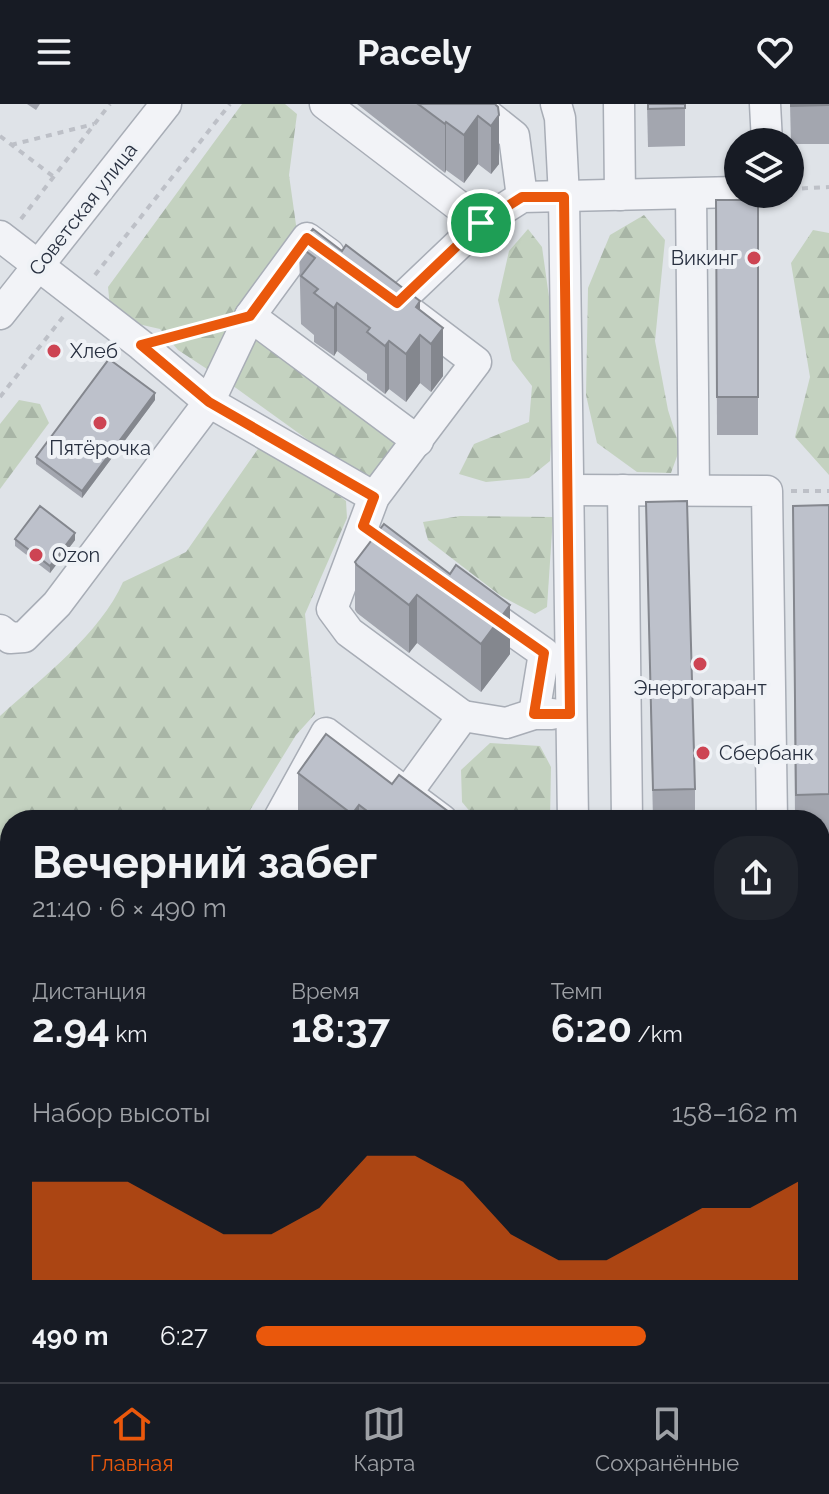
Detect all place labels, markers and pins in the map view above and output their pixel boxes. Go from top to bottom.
pin [447,189,515,257]
place label: Викинг [671,246,738,270]
marker: Викинг [745,249,763,267]
place label: Хлеб [70,339,118,363]
marker: Хлеб [45,342,63,360]
marker: Пятёрочка [91,414,109,432]
place label: Пятёрочка [49,436,151,460]
place label: Ozon [52,543,100,567]
marker: Ozon [27,546,45,564]
marker: Энергогарант [691,655,709,673]
place label: Энергогарант [633,676,767,700]
place label: Сбербанк [719,741,814,765]
marker: Сбербанк [694,744,712,762]

